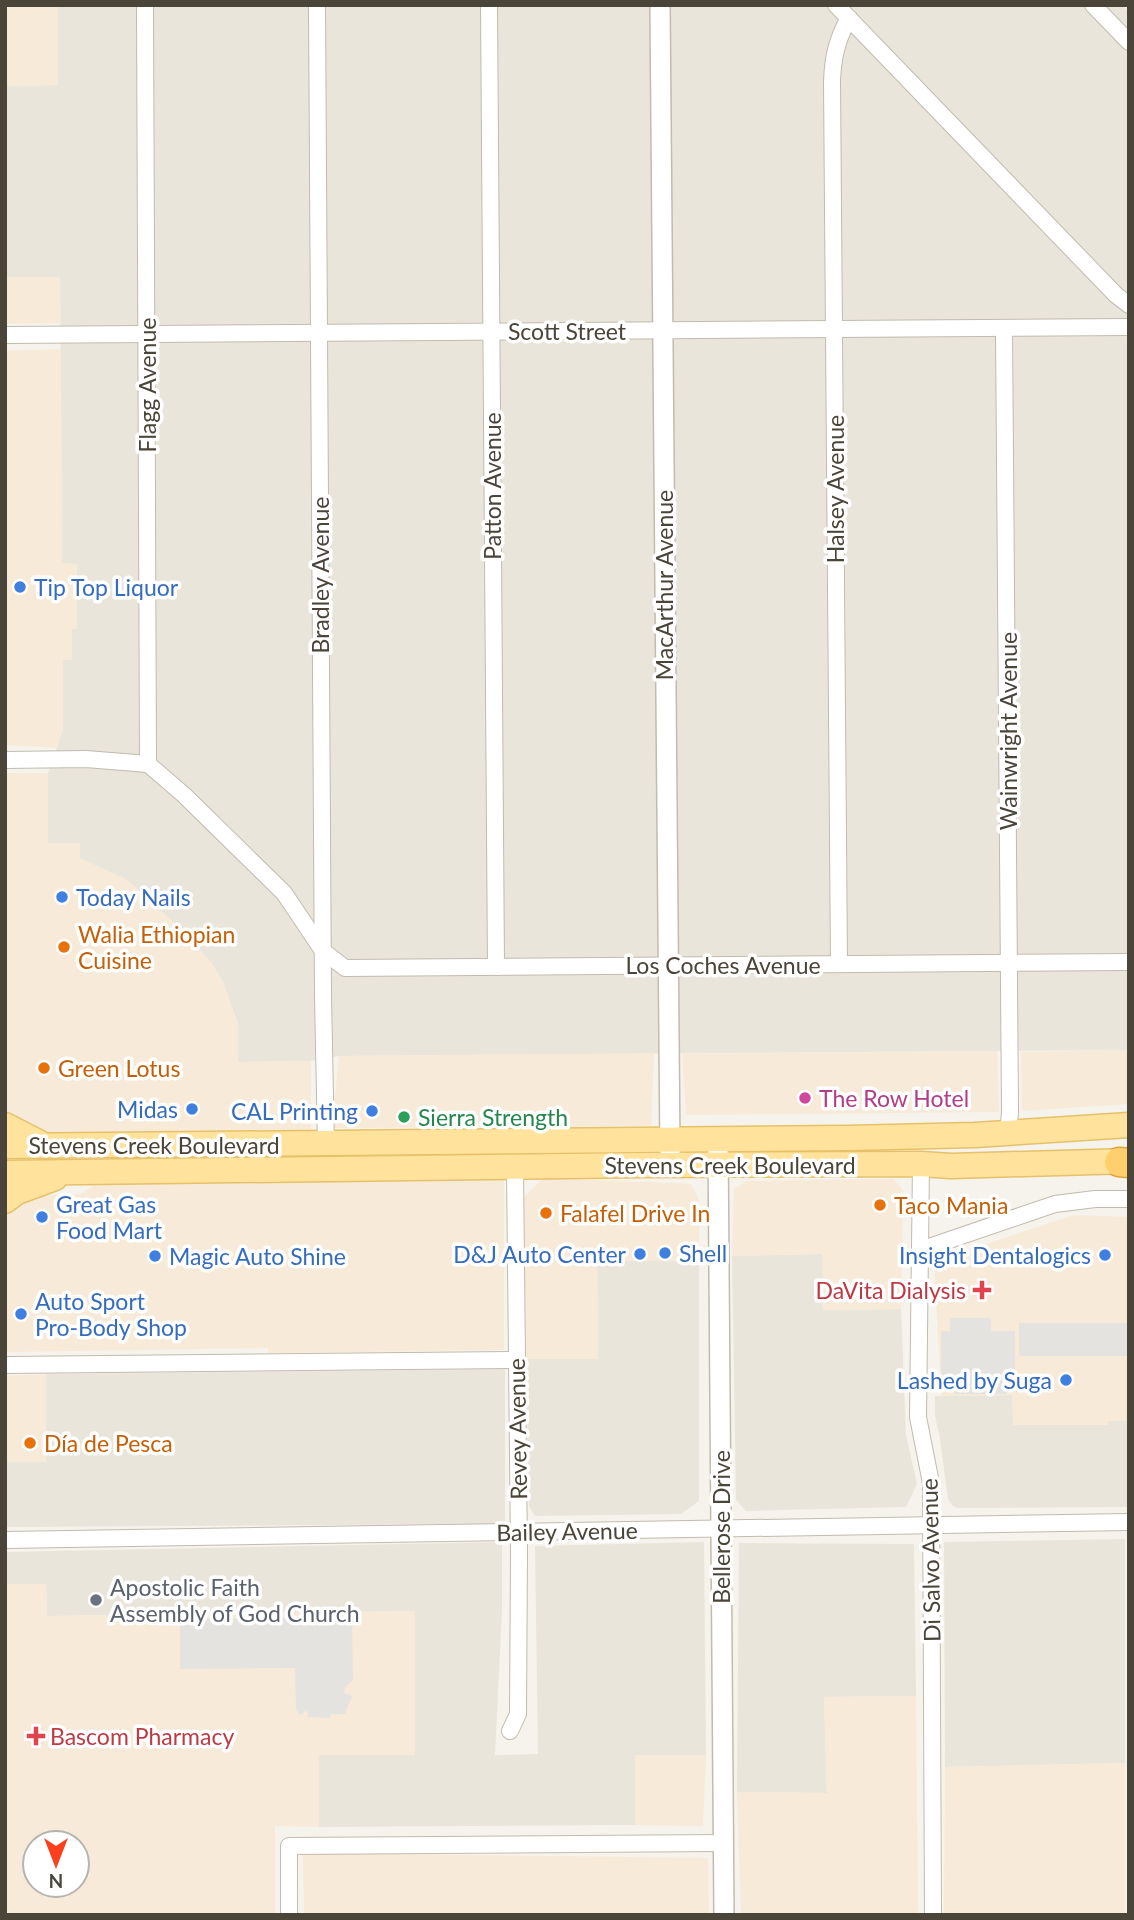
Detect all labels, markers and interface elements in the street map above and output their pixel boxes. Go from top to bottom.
street label: Scott Street [508,317,627,345]
street label: Flagg Avenue [133,318,161,452]
street label: Patton Avenue [478,412,506,560]
street label: Halsey Avenue [821,415,849,563]
street label: MacArthur Avenue [650,490,678,680]
street label: Bradley Avenue [306,497,334,653]
place label: Tip Top Liquor [34,573,179,601]
marker: Tip Top Liquor [12,579,28,595]
street label: Wainwright Avenue [994,632,1022,830]
place label: Today Nails [76,883,191,911]
marker: Today Nails [54,889,70,905]
place label: Walia Ethiopian Cuisine [78,920,235,974]
marker: Walia Ethiopian Cuisine [56,939,72,955]
street label: Los Coches Avenue [625,951,821,979]
place label: Green Lotus [58,1054,180,1082]
marker: Green Lotus [36,1060,52,1076]
place label: The Row Hotel [819,1084,969,1112]
marker: The Row Hotel [797,1090,813,1106]
place label: Midas [117,1095,178,1123]
place label: CAL Printing [231,1097,358,1125]
marker: Midas [184,1101,200,1117]
marker: CAL Printing [364,1103,380,1119]
place label: Sierra Strength [418,1103,568,1131]
marker: Sierra Strength [396,1109,412,1125]
street label: Stevens Creek Boulevard [28,1131,280,1159]
street label: Stevens Creek Boulevard [604,1151,856,1179]
place label: Great Gas Food Mart [56,1190,163,1244]
place label: Taco Mania [894,1191,1008,1219]
marker: Taco Mania [872,1197,888,1213]
place label: Falafel Drive In [560,1199,710,1227]
marker: Falafel Drive In [538,1205,554,1221]
marker: Great Gas Food Mart [34,1209,50,1225]
place label: Shell [679,1239,727,1267]
place label: D&J Auto Center [453,1240,627,1268]
place label: Insight Dentalogics [899,1241,1091,1269]
place label: Magic Auto Shine [169,1242,346,1270]
marker: Shell [657,1245,673,1261]
marker: D&J Auto Center [632,1246,648,1262]
marker: Insight Dentalogics [1097,1247,1113,1263]
marker: Magic Auto Shine [147,1248,163,1264]
place label: DaVita Dialysis [816,1276,966,1304]
marker: DaVita Dialysis [972,1280,992,1300]
place label: Auto Sport Pro-Body Shop [35,1287,187,1341]
marker: Auto Sport Pro-Body Shop [13,1306,29,1322]
street label: Revey Avenue [502,1358,532,1500]
place label: Lashed by Suga [897,1366,1052,1394]
marker: Lashed by Suga [1058,1372,1074,1388]
place label: Día de Pesca [44,1429,173,1457]
marker: Día de Pesca [22,1435,38,1451]
street label: Bellerose Drive [707,1450,735,1604]
street label: Di Salvo Avenue [915,1478,945,1642]
street label: Bailey Avenue [496,1516,638,1546]
place label: Apostolic Faith Assembly of God Church [110,1573,360,1627]
marker: Apostolic Faith Assembly of God Church [88,1592,104,1608]
place label: Bascom Pharmacy [50,1722,234,1750]
marker: Bascom Pharmacy [28,1728,44,1744]
north arrow [21,1829,91,1899]
text: N [49,1870,63,1893]

